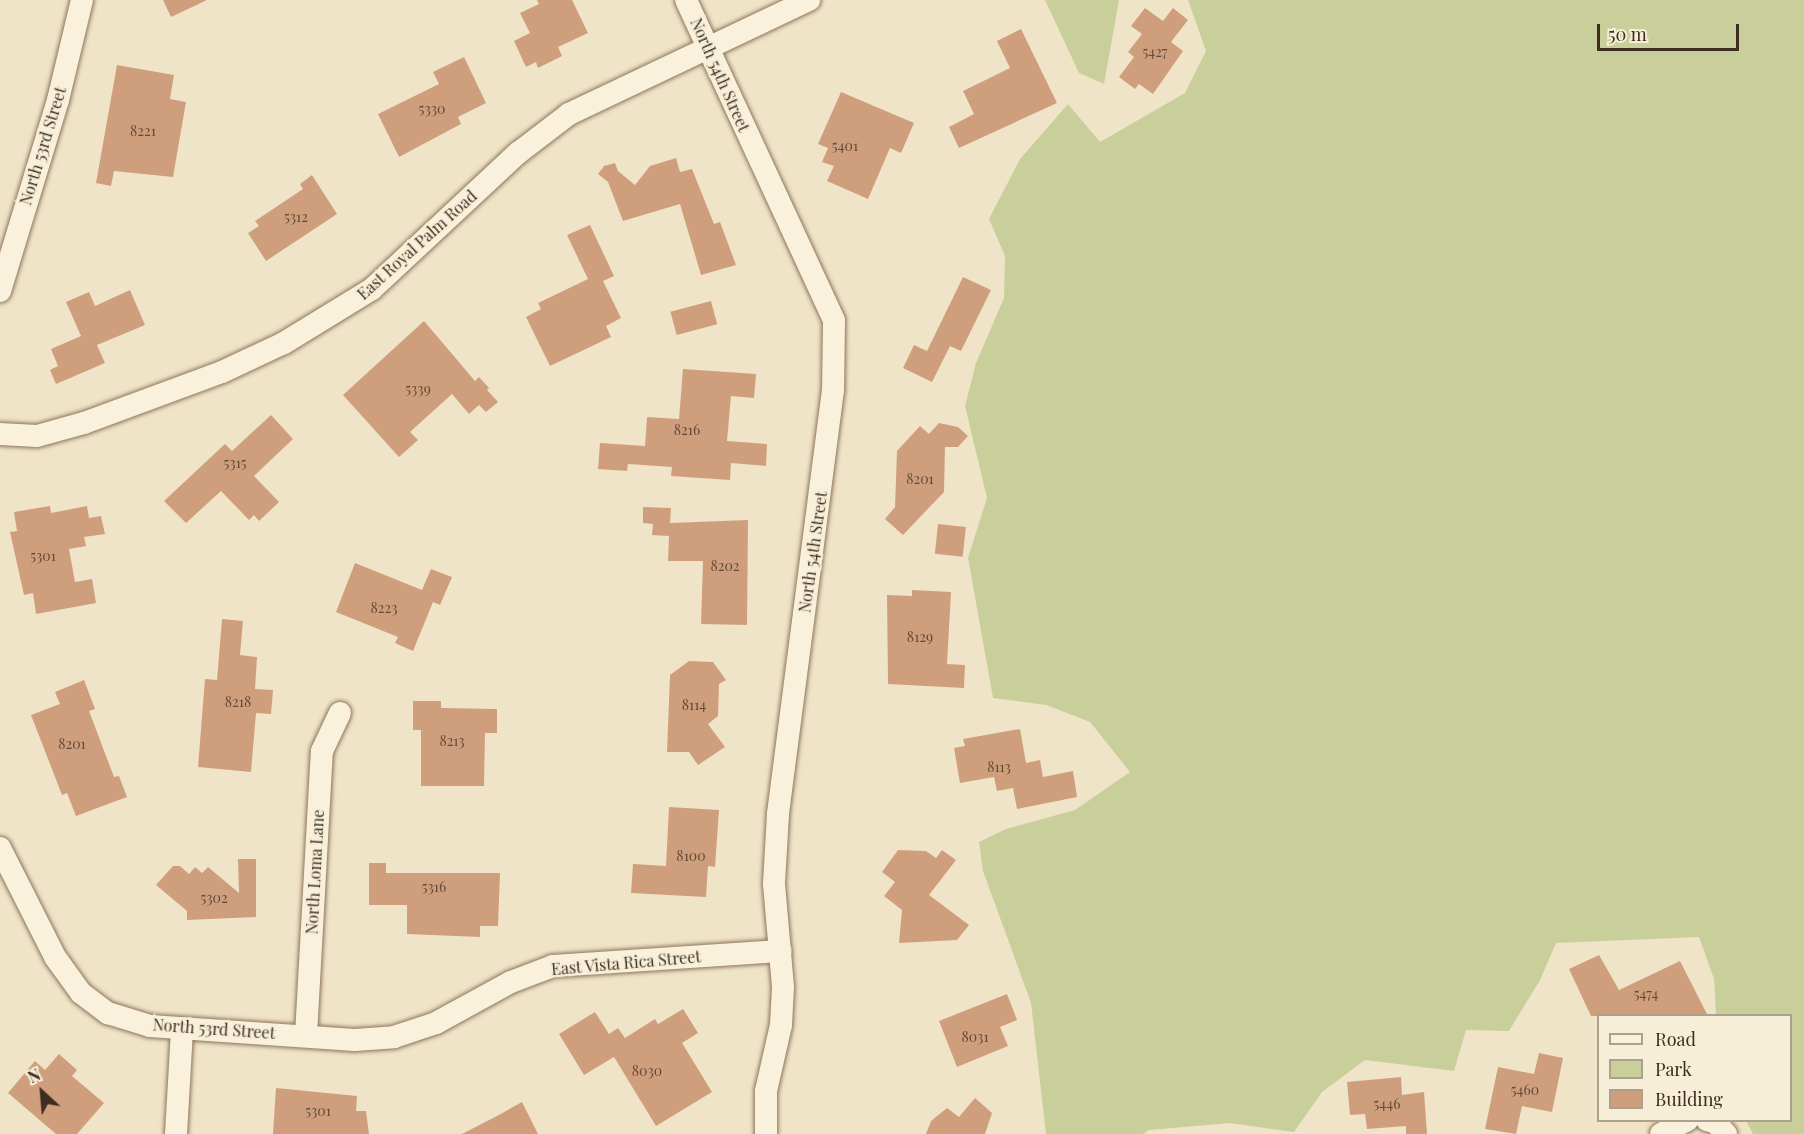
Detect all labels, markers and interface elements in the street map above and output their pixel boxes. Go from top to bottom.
scale bar [1600,12,1742,50]
street label: North 54th Street [686,15,754,135]
text: 50 m [1608,22,1647,46]
house number: 5427 [1142,44,1168,60]
street label: North 53rd Street [16,84,70,208]
house number: 5330 [419,101,445,117]
house number: 8221 [130,123,156,139]
house number: 5401 [832,138,858,154]
street label: East Royal Palm Road [353,186,481,304]
house number: 5312 [284,209,308,225]
house number: 5339 [405,381,431,397]
house number: 8216 [674,422,700,438]
house number: 5315 [224,455,246,471]
house number: 8201 [906,471,934,487]
street label: North 54th Street [795,490,831,614]
house number: 5301 [30,548,56,564]
house number: 8202 [710,558,740,574]
house number: 8223 [370,600,398,616]
house number: 8129 [907,629,933,645]
house number: 8218 [225,694,251,710]
house number: 8114 [682,697,706,713]
house number: 8213 [439,733,465,749]
house number: 8201 [58,736,86,752]
house number: 8113 [987,759,1011,775]
street label: North Loma Lane [302,809,328,935]
house number: 8100 [676,848,706,864]
house number: 5316 [422,879,446,895]
house number: 5302 [200,890,228,906]
street label: East Vista Rica Street [550,947,702,979]
house number: 5474 [1634,986,1658,1002]
legend [1597,1014,1792,1122]
street label: North 53rd Street [152,1015,276,1043]
text: Road [1655,1027,1696,1051]
house number: 8031 [961,1029,989,1045]
text: Park [1655,1057,1692,1081]
north arrow [12,1062,72,1122]
text: N [24,1063,44,1087]
house number: 8030 [632,1063,662,1079]
house number: 5460 [1511,1082,1539,1098]
text: Building [1655,1087,1723,1111]
house number: 5446 [1374,1096,1400,1112]
house number: 5301 [305,1103,331,1119]

